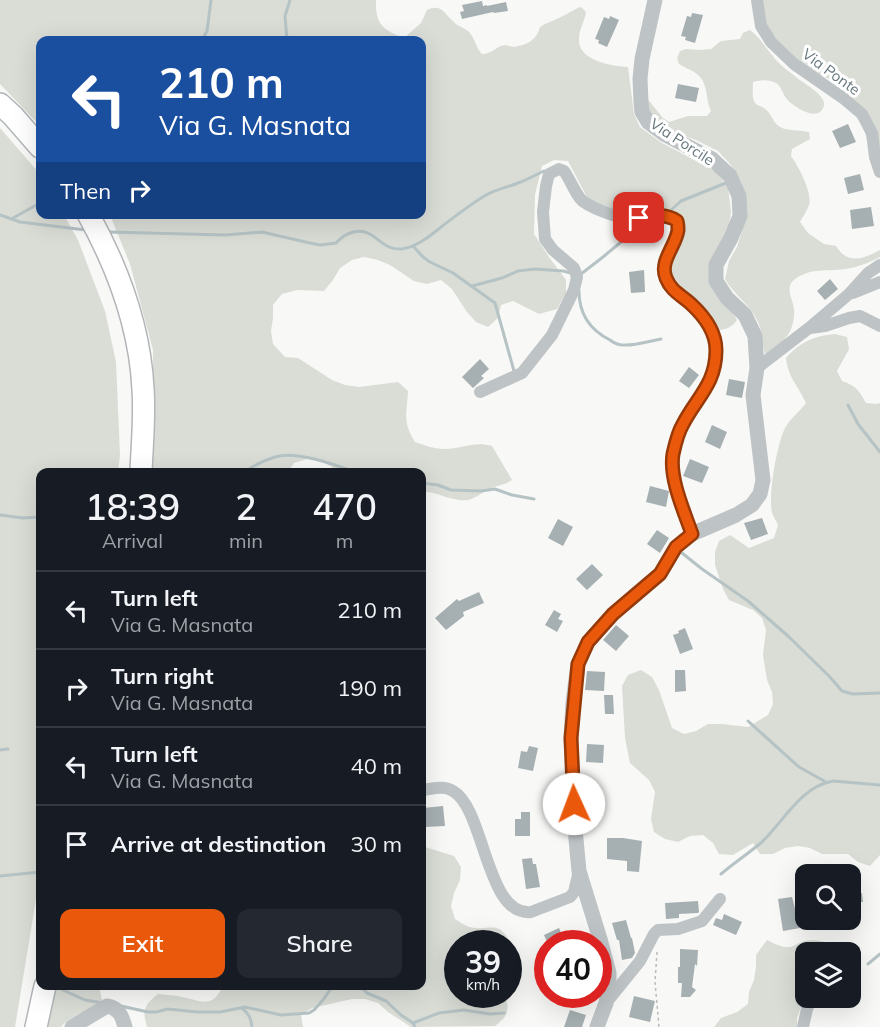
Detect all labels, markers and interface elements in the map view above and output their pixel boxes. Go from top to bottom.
street label: Via Ponte [799,44,864,99]
text: 210 m [159,56,284,109]
icon: left [60,60,138,138]
text: Via G. Masnata [159,108,351,142]
street label: Via Porcile [646,114,718,169]
icon: right [123,174,156,207]
text: Then [60,177,111,205]
pin [613,192,664,243]
icon: arrive [622,201,655,234]
text: 18:39 [85,484,180,529]
text: 2 [235,484,257,529]
text: 470 [312,484,377,529]
text: Arrival [102,528,163,553]
text: min [229,528,263,553]
text: m [336,528,353,553]
text: Turn left [111,584,198,612]
icon: left [60,594,93,627]
text: 210 m [337,596,402,624]
text: Via G. Masnata [111,612,253,637]
text: Turn right [111,662,214,690]
icon: right [60,672,93,705]
text: 190 m [337,674,402,702]
text: Via G. Masnata [111,690,253,715]
text: Turn left [111,740,198,768]
icon: left [60,750,93,783]
text: 40 m [351,752,402,780]
text: Via G. Masnata [111,768,253,793]
position arrow [542,772,606,836]
icon: arrive [60,828,93,861]
text: Arrive at destination [111,830,326,858]
text: 30 m [351,830,402,858]
map controls [795,864,861,1008]
button: search [795,864,861,930]
button: Exit [60,909,225,978]
button: Share [237,909,402,978]
speed limit sign: 40 [534,930,612,1008]
button: layers [795,942,861,1008]
text: 39 [465,943,501,981]
text: km/h [466,975,500,994]

